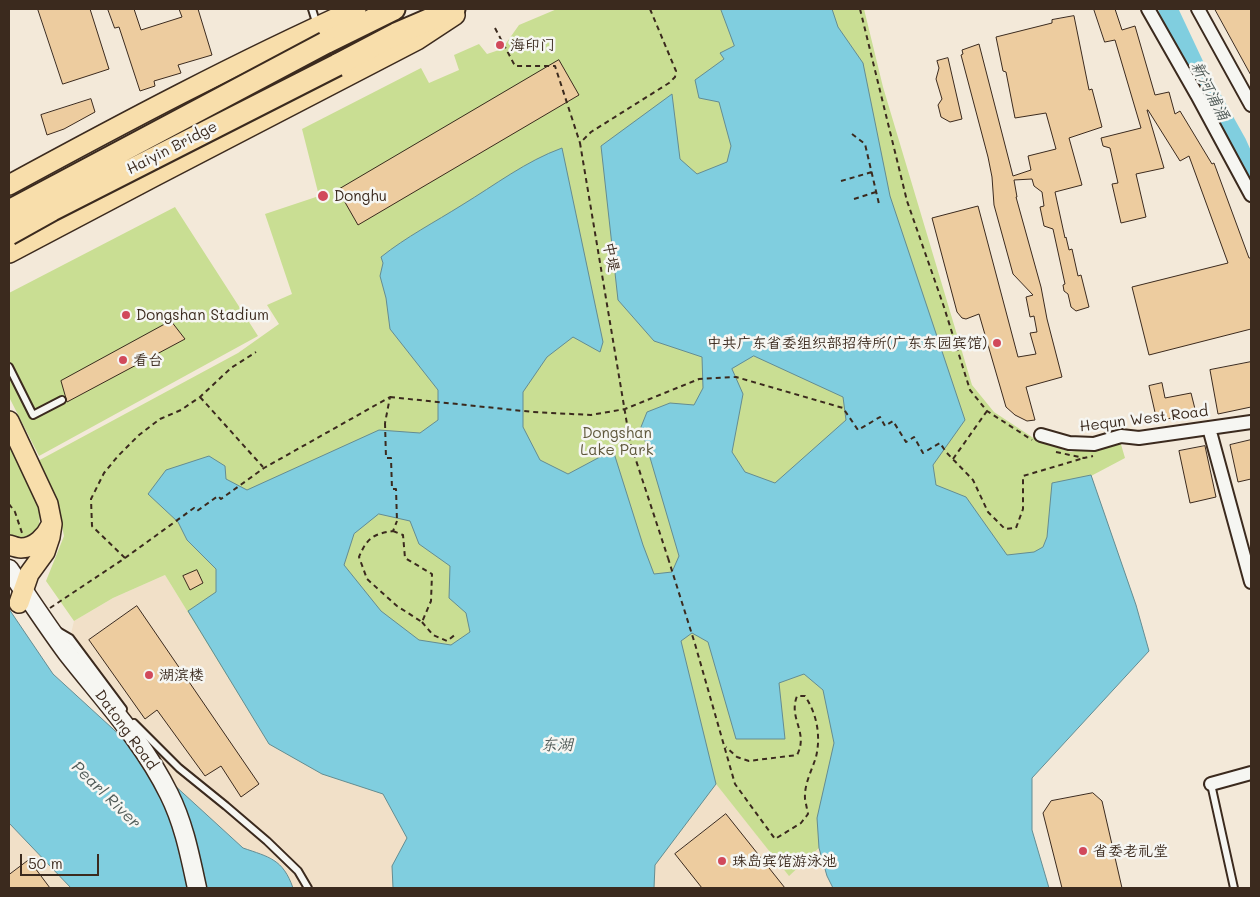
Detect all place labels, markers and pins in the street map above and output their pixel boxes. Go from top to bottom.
place label: 海印门 [510,36,555,54]
marker: 海印门 [494,39,506,51]
place label: Donghu [334,187,387,205]
marker: Donghu [316,189,330,203]
place label: Dongshan Stadium [136,306,269,324]
marker: Dongshan Stadium [120,309,132,321]
place label: 中共广东省委组织部招待所(广东东园宾馆) [707,334,987,352]
marker: 中共广东省委组织部招待所(广东东园宾馆) [991,337,1003,349]
place label: 看台 [133,351,163,369]
marker: 看台 [117,354,129,366]
place label: 湖滨楼 [159,666,204,684]
marker: 湖滨楼 [143,669,155,681]
place label: 省委老礼堂 [1093,842,1168,860]
marker: 省委老礼堂 [1077,845,1089,857]
place label: 珠岛宾馆游泳池 [732,852,837,870]
marker: 珠岛宾馆游泳池 [716,855,728,867]

